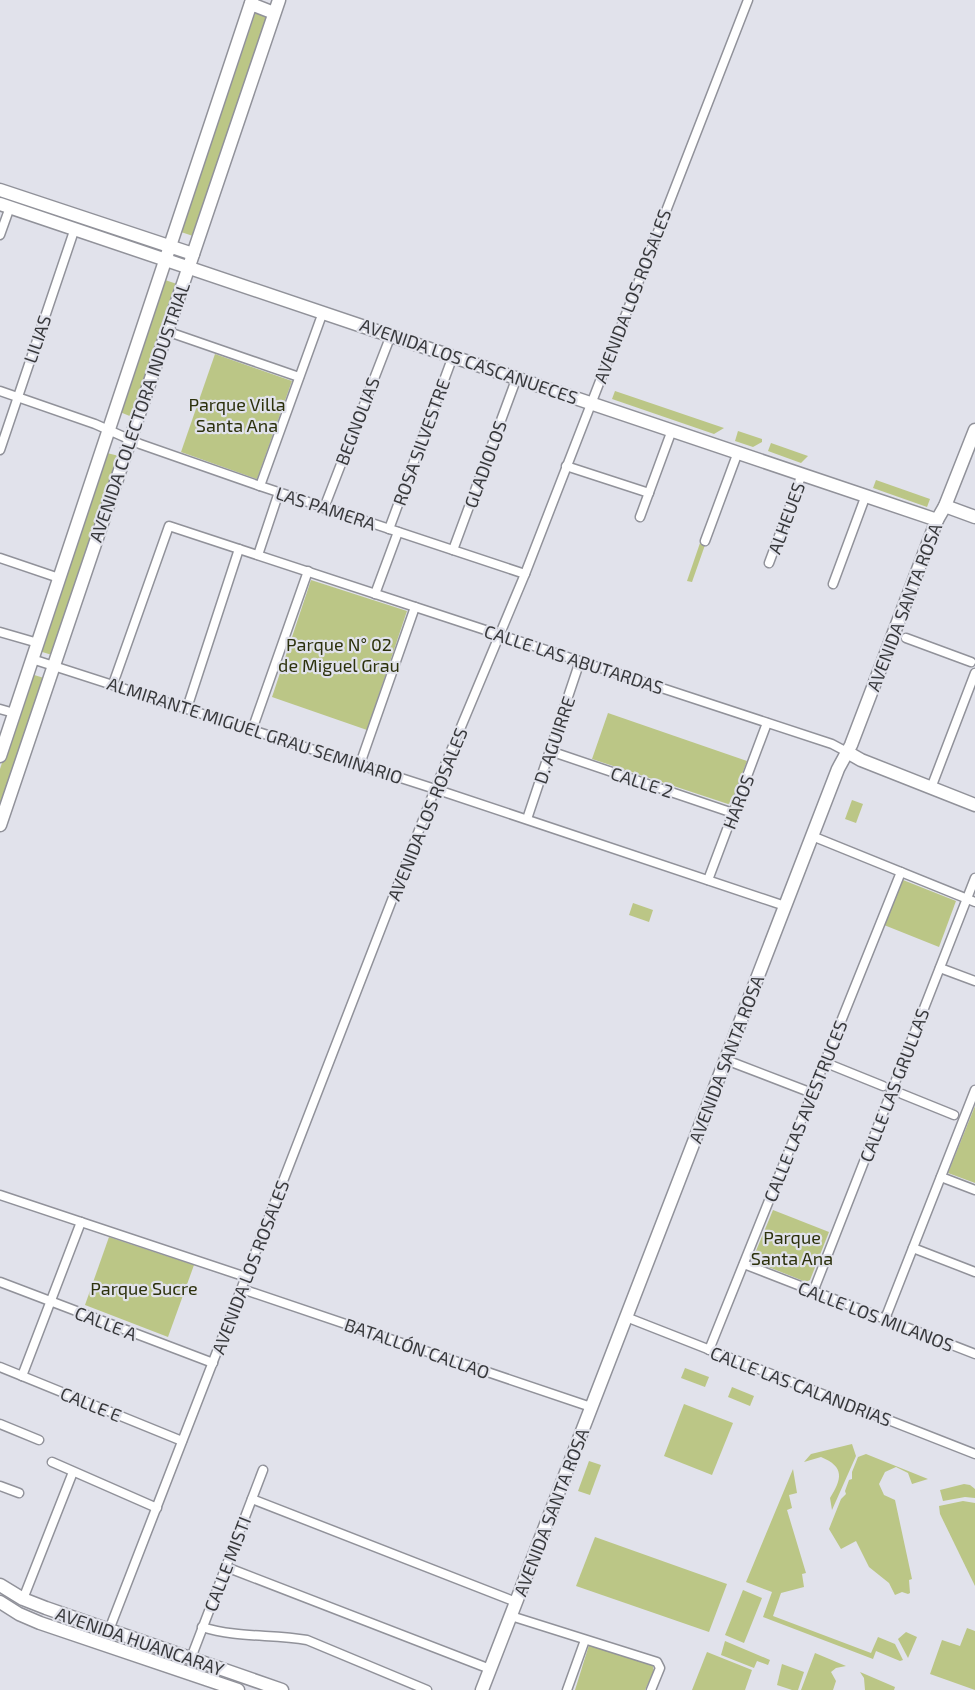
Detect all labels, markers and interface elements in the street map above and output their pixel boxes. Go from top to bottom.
street label: AVENIDA LOS ROSALES [589,206,675,386]
street label: AVENIDA COLECTORA INDUSTRIAL [84,279,194,545]
street label: LILIAS [19,312,55,366]
street label: AVENIDA LOS CASCANUECES [357,313,581,409]
street label: BEGNOLIAS [330,374,384,468]
street label: ROSA SILVESTRE [388,376,454,508]
park label: Parque Villa Santa Ana [188,393,286,436]
street label: GLADIOLOS [459,417,511,511]
street label: ALHEUES [763,479,809,557]
street label: LAS PAMERA [273,481,380,535]
street label: AVENIDA SANTA ROSA [862,519,947,694]
street label: CALLE LAS ABUTARDAS [481,620,667,698]
park label: Parque N° 02 de Miguel Grau [278,633,400,676]
street label: ALMIRANTE MIGUEL GRAU SEMINARIO [105,672,405,788]
street label: D. AGUIRRE [529,693,579,787]
street label: AVENIDA LOS ROSALES [382,724,472,904]
street label: CALLE 2 [608,762,676,802]
street label: HAROS [718,772,758,832]
street label: AVENIDA SANTA ROSA [684,971,769,1146]
street label: CALLE LAS GRULLAS [855,1005,933,1165]
street label: CALLE LAS AVESTRUCES [758,1017,852,1205]
street label: AVENIDA LOS ROSALES [207,1177,293,1357]
park label: Parque Santa Ana [751,1226,833,1269]
street label: CALLE LOS MILANOS [795,1276,957,1356]
park label: Parque Sucre [90,1277,198,1299]
street label: CALLE A [72,1301,141,1345]
street label: BATALLÓN CALLAO [342,1313,492,1383]
street label: CALLE LAS CALANDRIAS [707,1341,895,1431]
street label: CALLE E [57,1382,125,1426]
street label: AVENIDA SANTA ROSA [509,1424,594,1599]
street label: CALLE MISTI [199,1513,255,1615]
street label: AVENIDA HUANCARAY [53,1602,228,1680]

